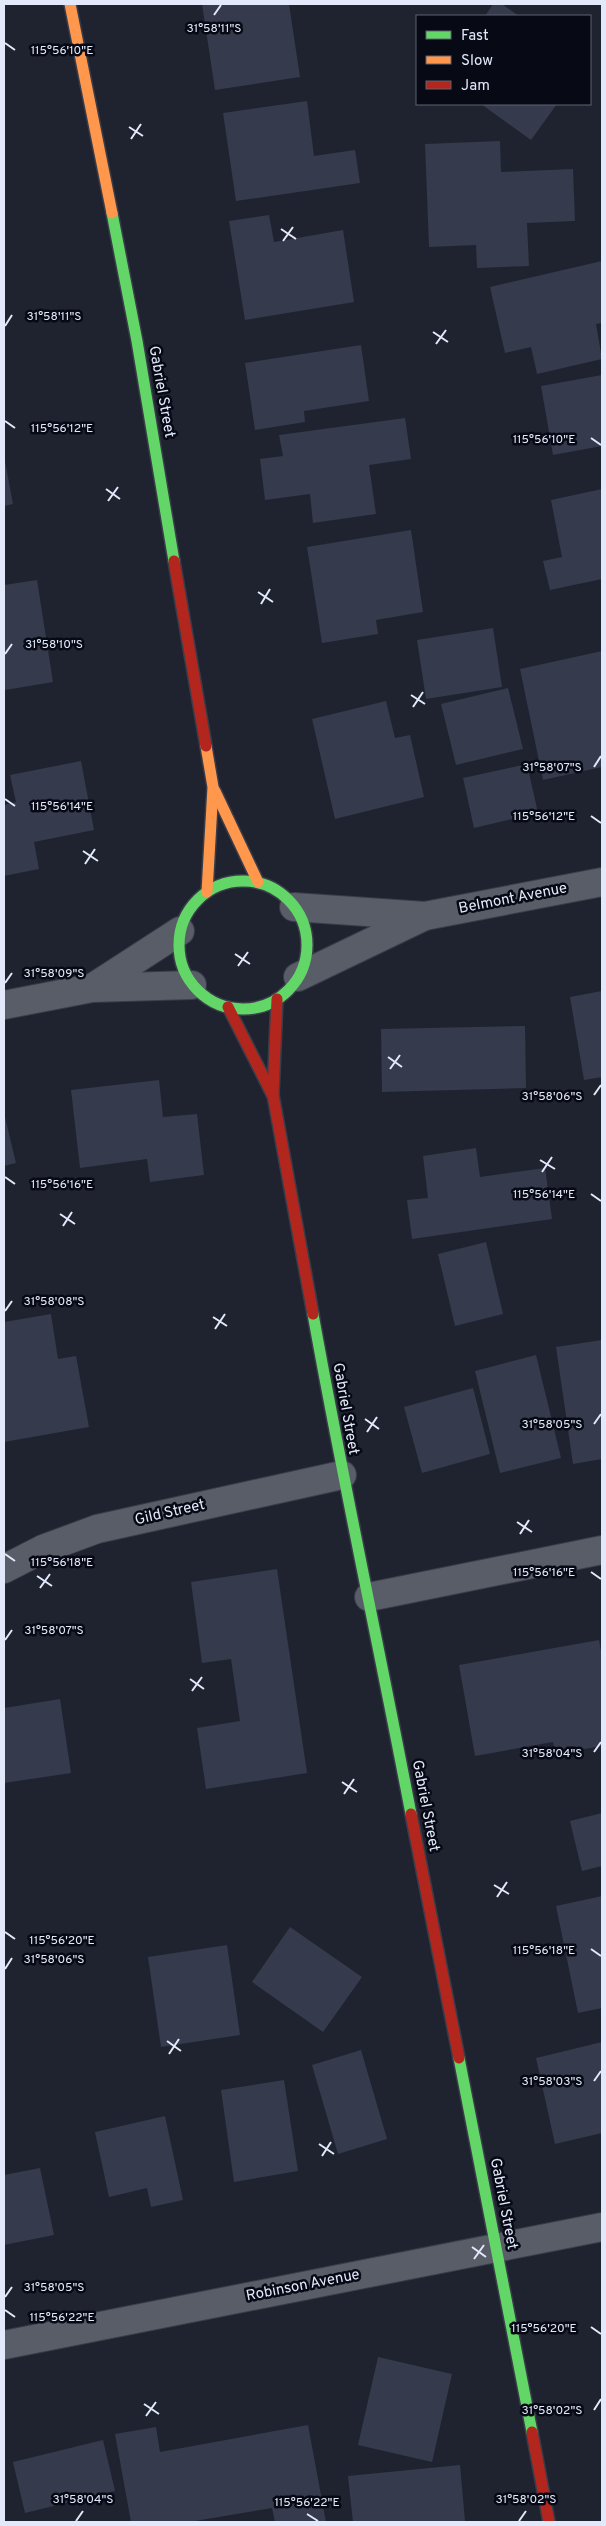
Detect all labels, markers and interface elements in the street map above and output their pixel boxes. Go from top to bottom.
legend [416,15,591,105]
text: 31°58'11"S [187,21,241,37]
text: Fast [461,27,489,46]
text: 115°56'10"E [31,43,93,59]
text: Slow [461,52,493,71]
text: Jam [461,77,490,96]
text: 31°58'11"S [27,309,81,325]
street label: Gabriel Street [144,345,178,439]
text: 115°56'12"E [31,421,93,437]
text: 115°56'10"E [513,432,575,448]
text: 31°58'10"S [25,637,83,653]
text: 31°58'07"S [522,760,582,776]
text: 115°56'14"E [31,799,93,815]
text: 115°56'12"E [513,809,575,825]
street label: Belmont Avenue [457,879,569,919]
text: 31°58'09"S [24,966,84,982]
text: 31°58'06"S [522,1089,582,1105]
text: 115°56'16"E [31,1177,93,1193]
text: 115°56'14"E [513,1187,575,1203]
text: 31°58'08"S [24,1294,85,1310]
street label: Gabriel Street [328,1362,362,1456]
text: 31°58'05"S [521,1417,583,1433]
street label: Gild Street [133,1496,207,1530]
text: 115°56'18"E [31,1555,93,1571]
text: 115°56'16"E [513,1565,575,1581]
text: 31°58'07"S [24,1623,84,1639]
text: 31°58'04"S [521,1746,583,1762]
street label: Gabriel Street [407,1759,443,1853]
text: 115°56'20"E [29,1933,95,1949]
text: 115°56'18"E [513,1943,575,1959]
text: 31°58'06"S [24,1952,84,1968]
text: 31°58'03"S [522,2074,582,2090]
street label: Gabriel Street [485,2157,521,2251]
street label: Robinson Avenue [245,2266,361,2306]
text: 31°58'05"S [23,2280,85,2296]
text: 115°56'22"E [29,2310,95,2326]
text: 115°56'20"E [511,2321,577,2337]
text: 31°58'02"S [521,2403,583,2419]
text: 31°58'04"S [52,2492,114,2508]
text: 31°58'02"S [495,2492,557,2508]
text: 115°56'22"E [274,2495,340,2511]

